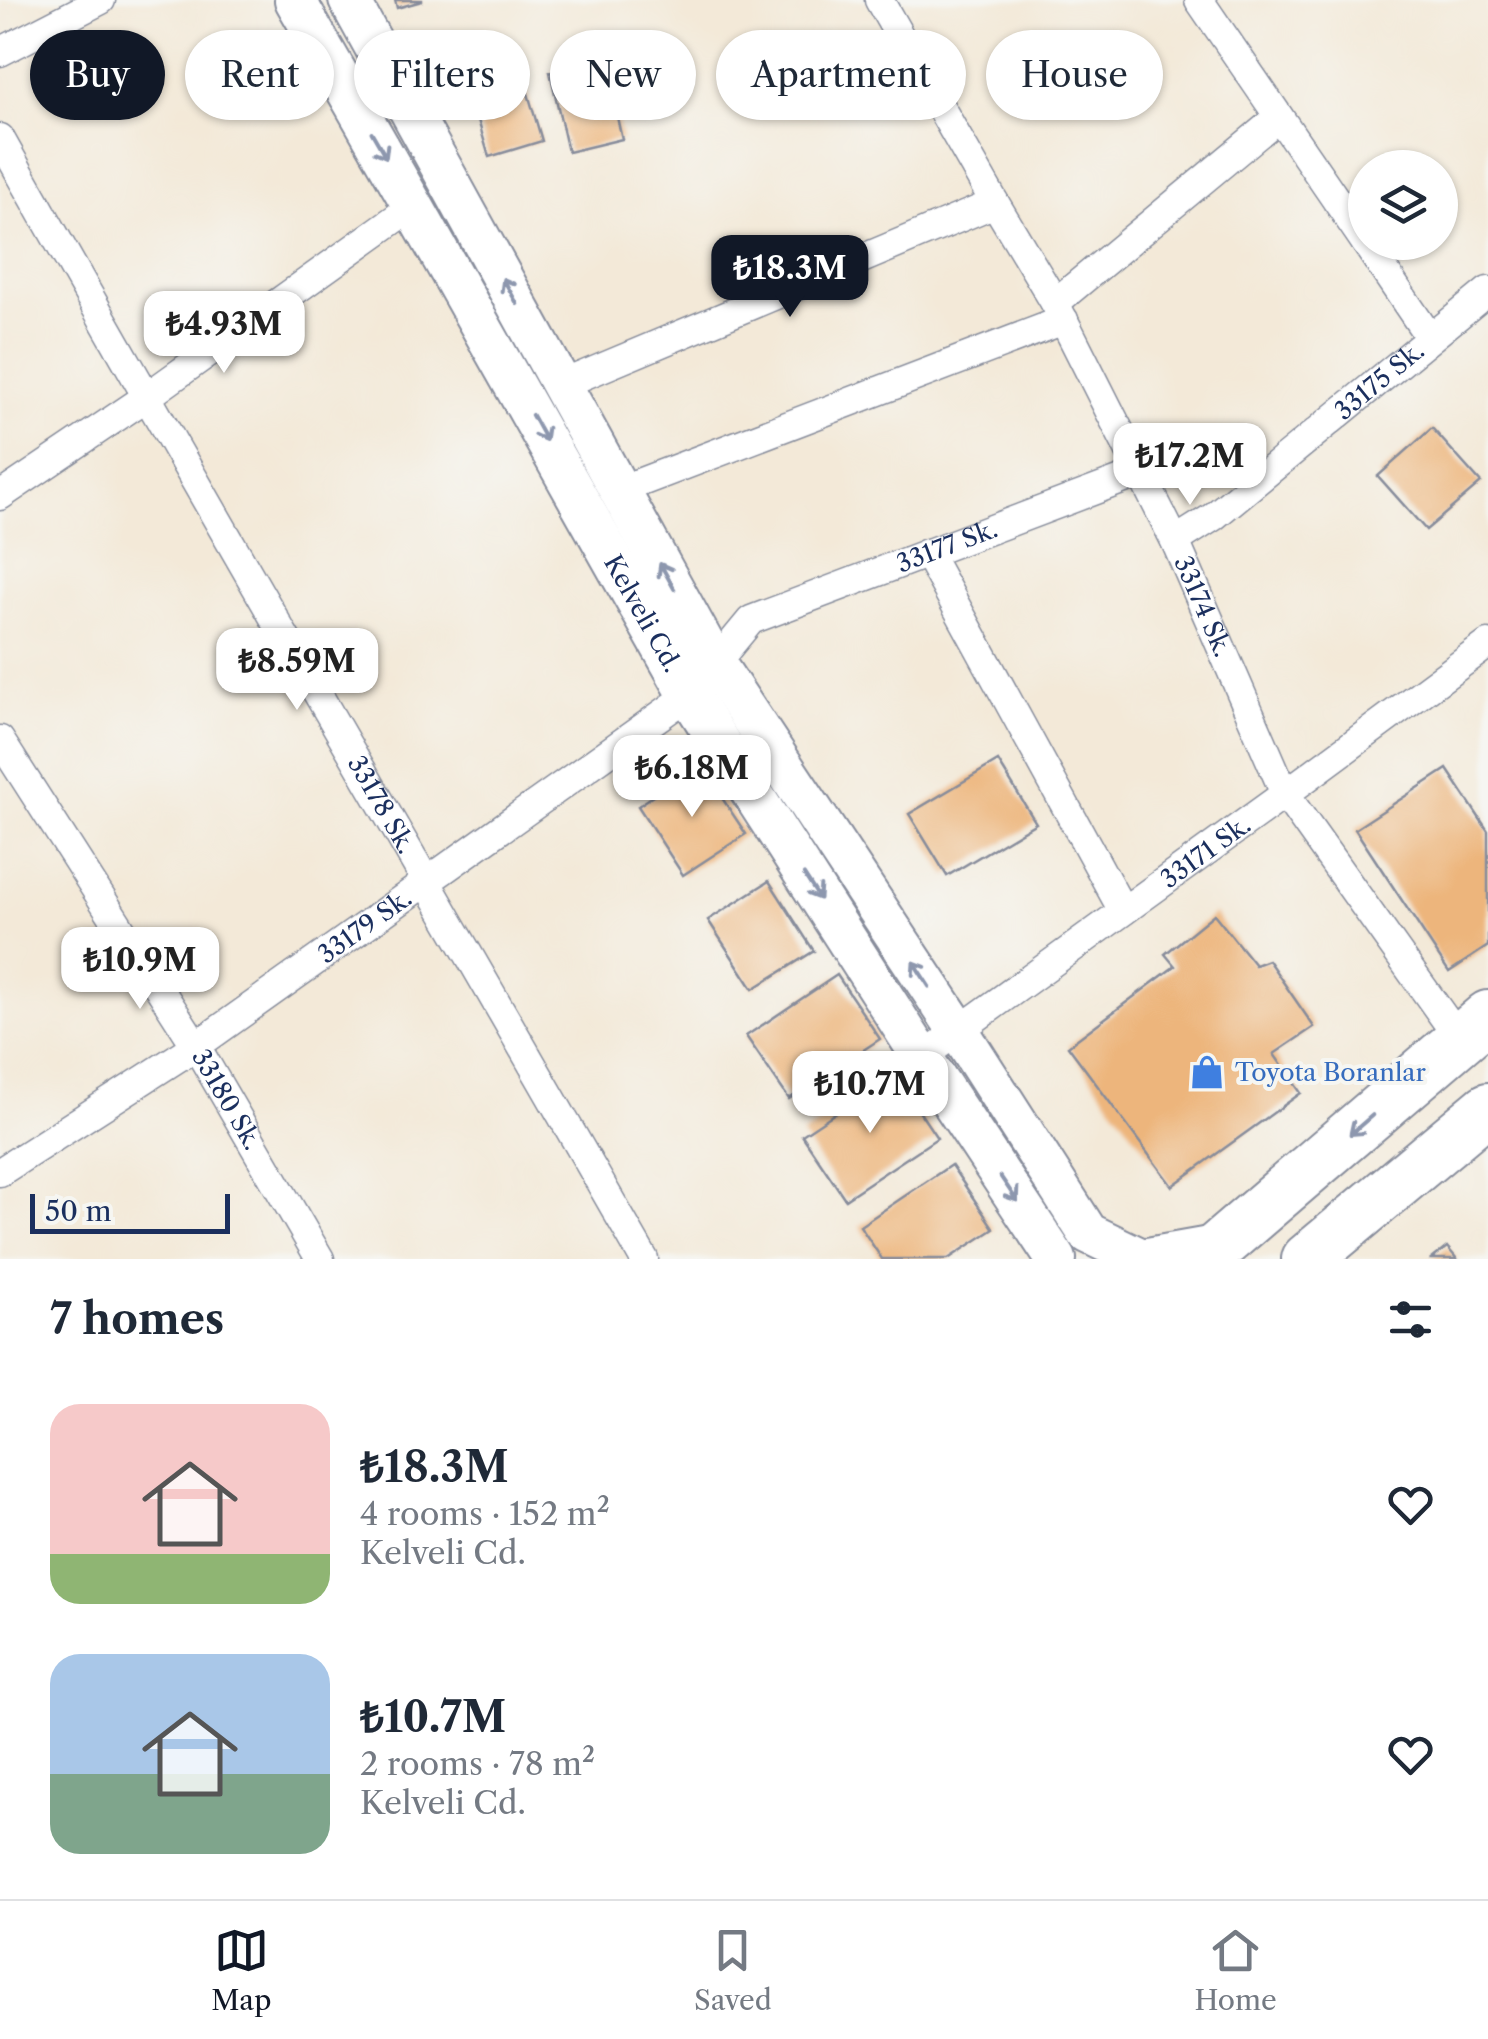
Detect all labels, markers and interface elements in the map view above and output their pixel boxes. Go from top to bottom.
chip: Buy [30,30,165,120]
chip: Rent [185,30,334,120]
chip: Filters [354,30,530,120]
chip: New [550,30,696,120]
chip: Apartment [716,30,966,120]
chip: House [986,30,1163,120]
one-way arrow [369,130,389,159]
map controls [1348,150,1458,260]
button: layers [1348,150,1458,260]
pin: ₺18.3M [709,235,871,320]
text: ₺18.3M [733,248,847,287]
one-way arrow [500,277,520,307]
pin: ₺4.93M [143,291,305,376]
text: ₺4.93M [166,304,282,343]
street label: 33175 Sk. [1328,335,1430,427]
one-way arrow [529,413,549,442]
pin: ₺17.2M [1109,423,1271,508]
text: ₺17.2M [1135,436,1245,475]
street label: 33177 Sk. [892,513,1002,580]
street label: Kelveli Cd. [597,549,688,678]
street label: 33174 Sk. [1167,551,1238,661]
one-way arrow [657,562,677,591]
pin: ₺8.59M [216,628,378,713]
text: ₺8.59M [238,641,356,680]
pin: ₺6.18M [611,735,773,820]
text: ₺6.18M [635,748,749,787]
street label: 33178 Sk. [341,750,422,859]
street label: 33171 Sk. [1155,809,1257,895]
one-way arrow [802,873,823,901]
street label: 33179 Sk. [312,882,418,970]
pin: ₺10.9M [59,927,221,1012]
text: ₺10.9M [83,940,197,979]
one-way arrow [911,961,932,989]
street label: 33180 Sk. [185,1044,268,1155]
pin: ₺10.7M [789,1051,951,1136]
shop icon: Toyota Boranlar [1188,1053,1226,1091]
place label: Toyota Boranlar [1235,1057,1427,1088]
text: ₺10.7M [814,1064,926,1103]
one-way arrow [1348,1114,1374,1136]
one-way arrow [998,1174,1019,1202]
scale bar [30,1189,230,1234]
text: 50 m [45,1194,112,1228]
icon: filters [1383,1292,1438,1347]
text: 7 homes [50,1293,224,1345]
text: ₺18.3M [360,1441,509,1493]
icon: home [130,1444,250,1564]
icon: heart [1383,1477,1438,1532]
text: 4 rooms · 152 m² [360,1494,610,1533]
text: Kelveli Cd. [360,1533,526,1572]
text: ₺10.7M [360,1691,506,1743]
icon: home [130,1694,250,1814]
icon: heart [1383,1727,1438,1782]
text: 2 rooms · 78 m² [360,1744,595,1783]
text: Kelveli Cd. [360,1783,526,1822]
tab: Map [211,1923,271,2017]
tab: Saved [694,1923,772,2017]
tab: Home [1194,1923,1277,2017]

